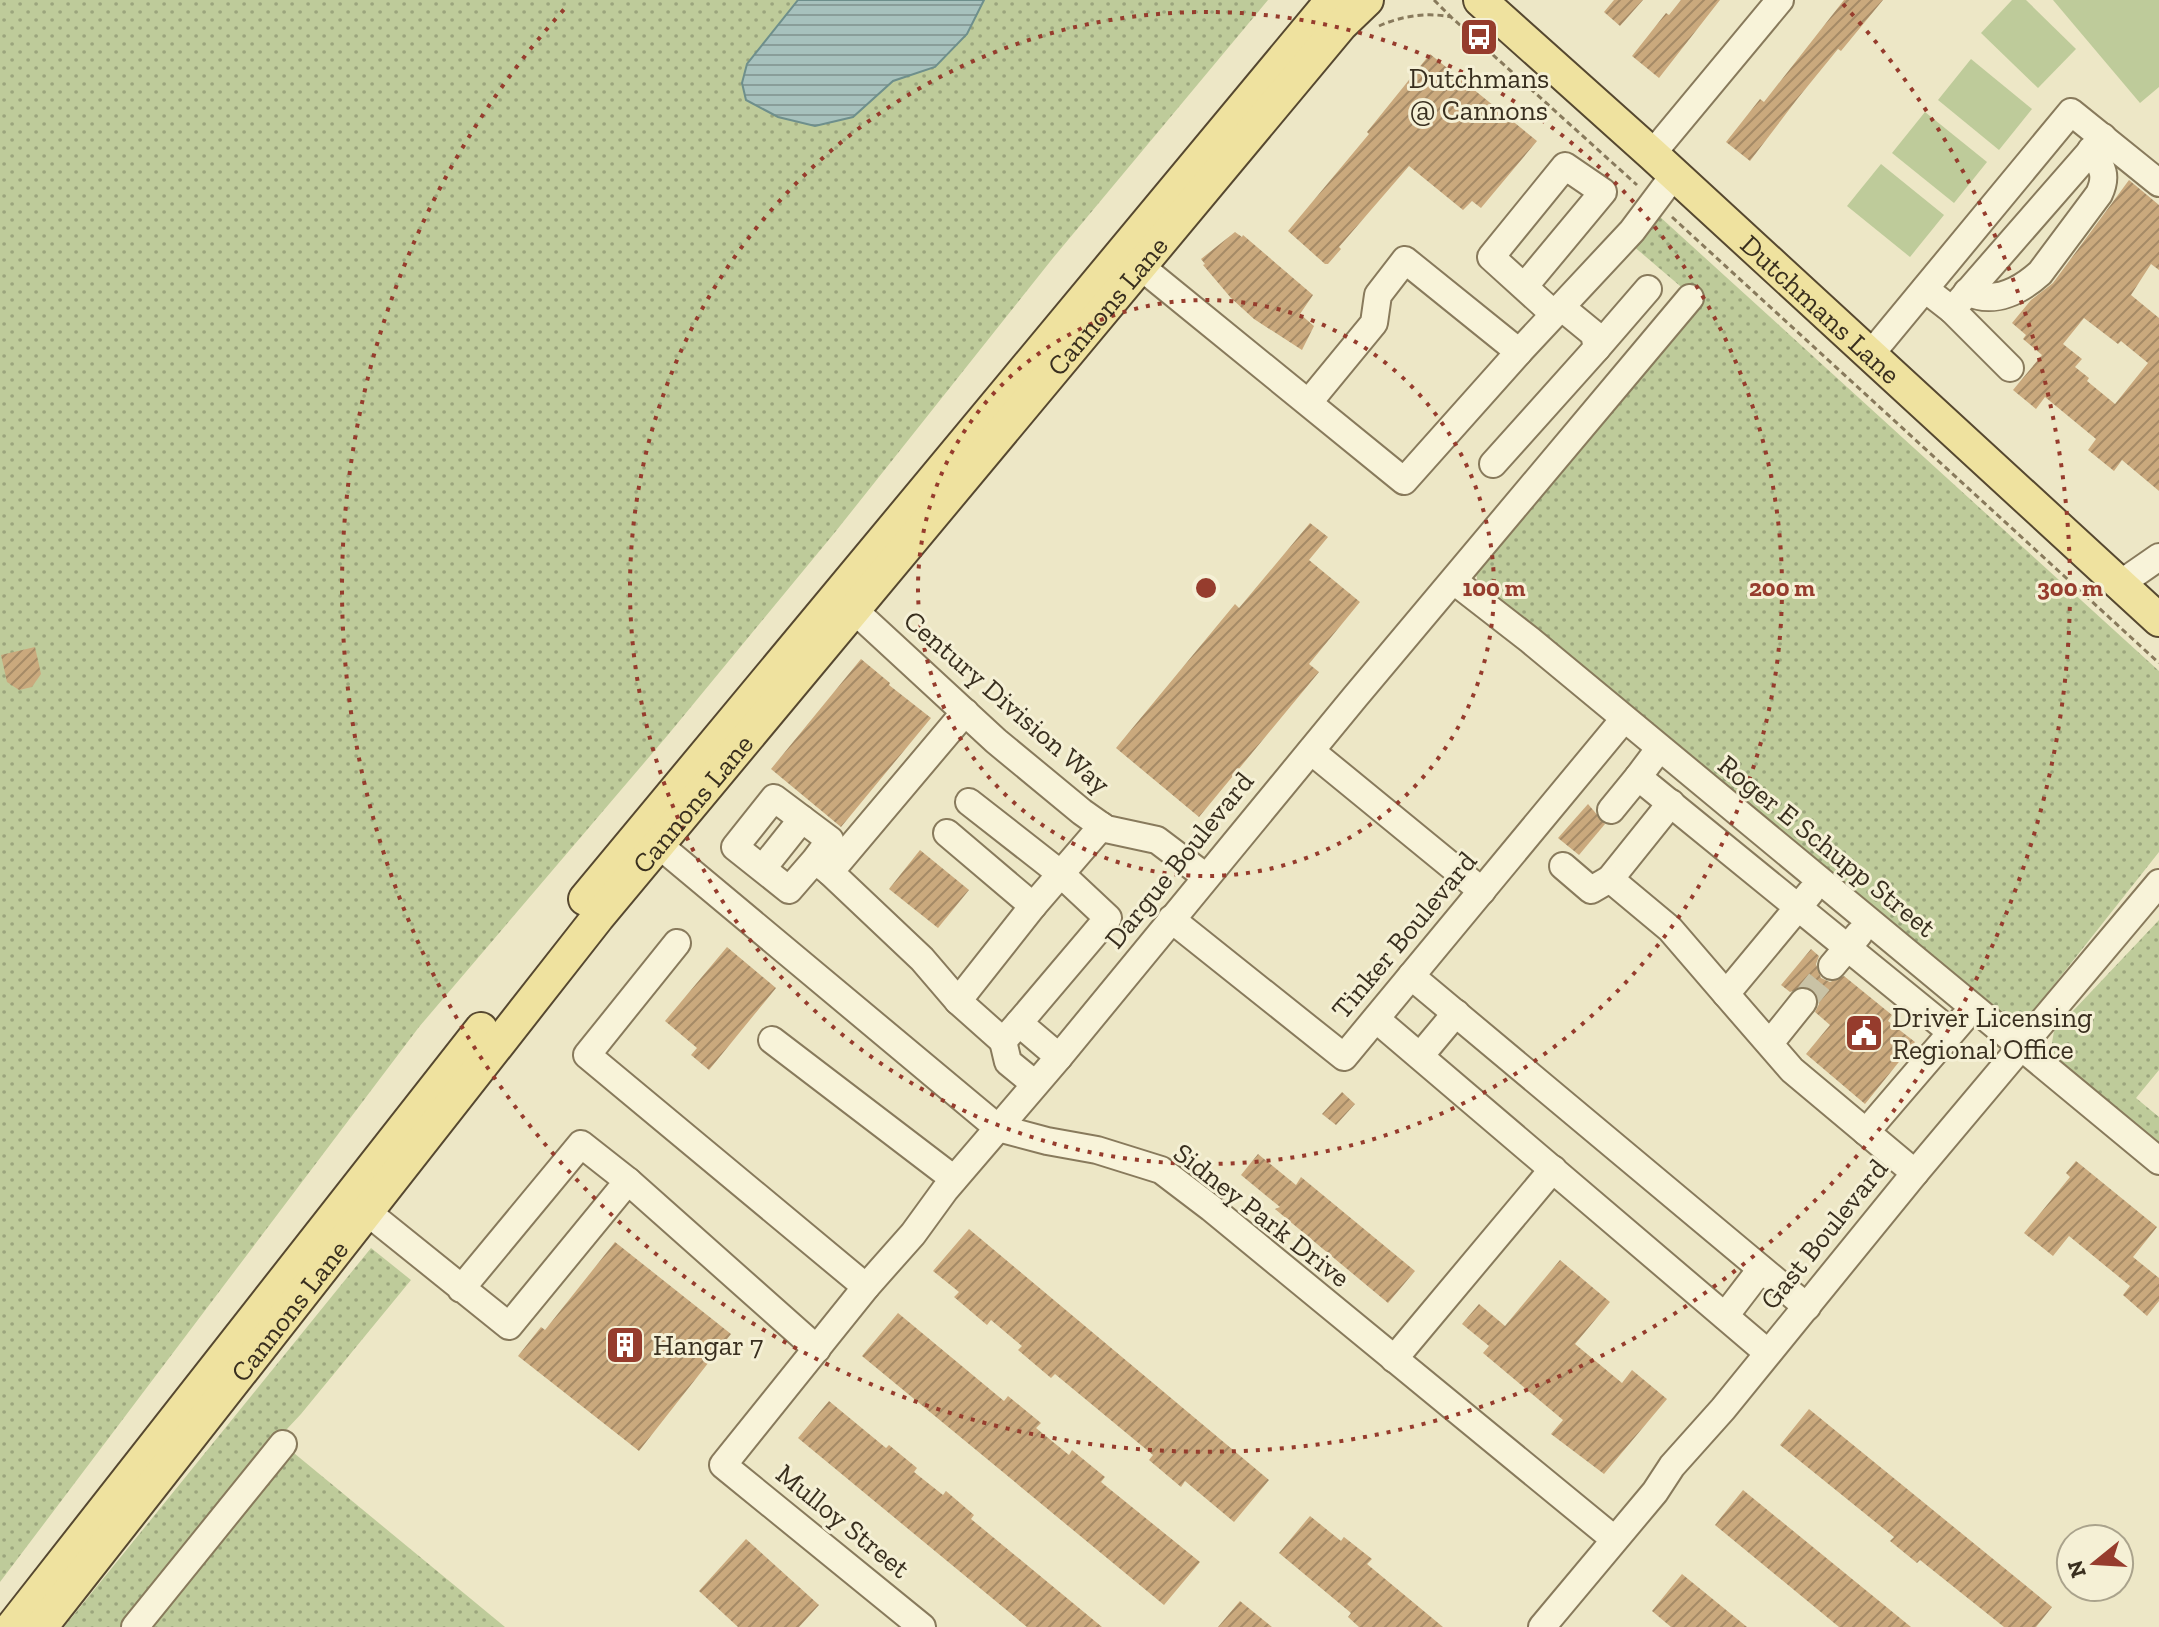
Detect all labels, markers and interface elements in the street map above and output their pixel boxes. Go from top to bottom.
bus stop icon: Dutchmans @ Cannons [1458,16,1500,58]
place label: Dutchmans @ Cannons [1409,62,1549,127]
street label: Dutchmans Lane [1734,228,1907,391]
street label: Cannons Lane [1040,230,1175,382]
text: 100 m [1463,573,1525,602]
text: 200 m [1749,573,1815,602]
text: 300 m [2037,573,2103,602]
centre of rings [1192,574,1220,602]
street label: Century Division Way [897,603,1117,801]
street label: Cannons Lane [625,727,760,880]
street label: Roger E Schupp Street [1712,748,1943,944]
street label: Dargue Boulevard [1098,765,1260,955]
street label: Tinker Boulevard [1324,845,1484,1025]
place label: Driver Licensing Regional Office [1892,1001,2092,1066]
public building icon: Driver Licensing Regional Office [1843,1012,1885,1054]
street label: Sidney Park Drive [1167,1136,1357,1294]
street label: Gast Boulevard [1753,1152,1895,1316]
street label: Cannons Lane [223,1233,355,1388]
building icon: Hangar 7 [604,1324,646,1366]
place label: Hangar 7 [653,1329,763,1362]
street label: Mulloy Street [769,1457,917,1585]
north arrow [2055,1523,2135,1603]
text: N [2061,1557,2092,1581]

